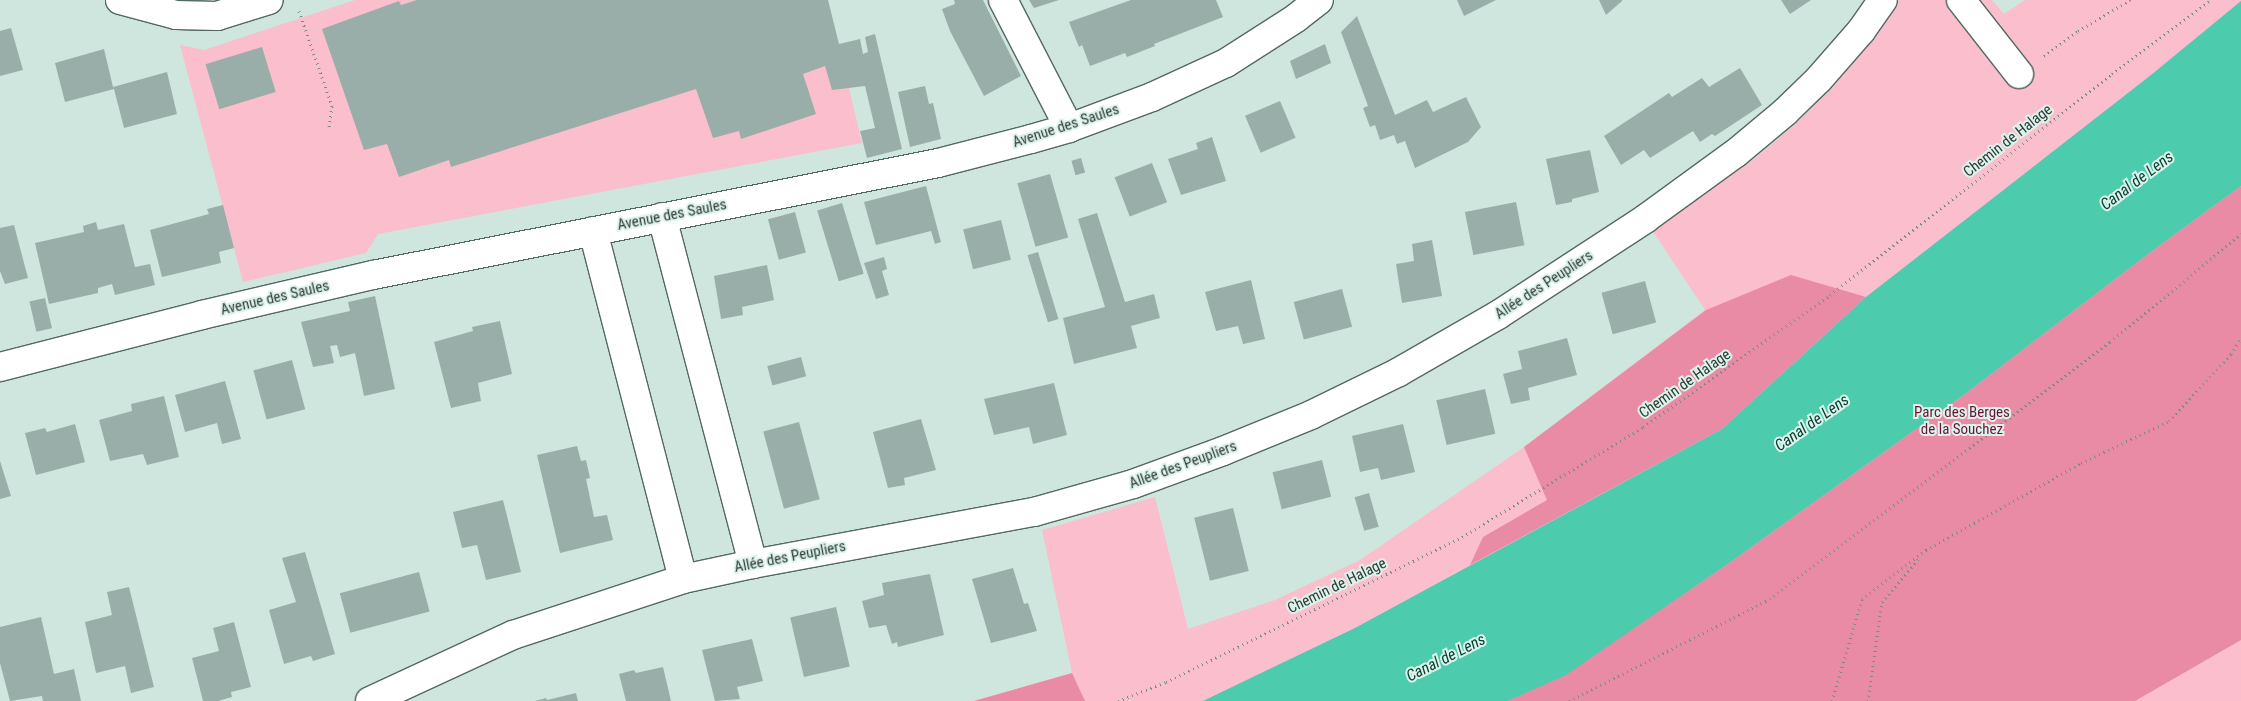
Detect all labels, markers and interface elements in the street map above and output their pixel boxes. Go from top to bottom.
street label: Avenue des Saules [1010,100,1122,152]
street label: Chemin de Halage [1960,101,2056,181]
water label: Canal de Lens [2097,147,2177,215]
street label: Avenue des Saules [616,196,728,234]
street label: Allée des Peupliers [1492,247,1596,323]
street label: Avenue des Saules [219,277,331,319]
street label: Chemin de Halage [1636,346,1734,422]
water label: Canal de Lens [1771,390,1853,456]
park label: Parc des Berges de la Souchez [1914,403,2010,438]
street label: Allée des Peupliers [1127,437,1239,493]
street label: Allée des Peupliers [733,537,847,577]
street label: Chemin de Halage [1285,554,1389,618]
water label: Canal de Lens [1403,630,1489,686]

